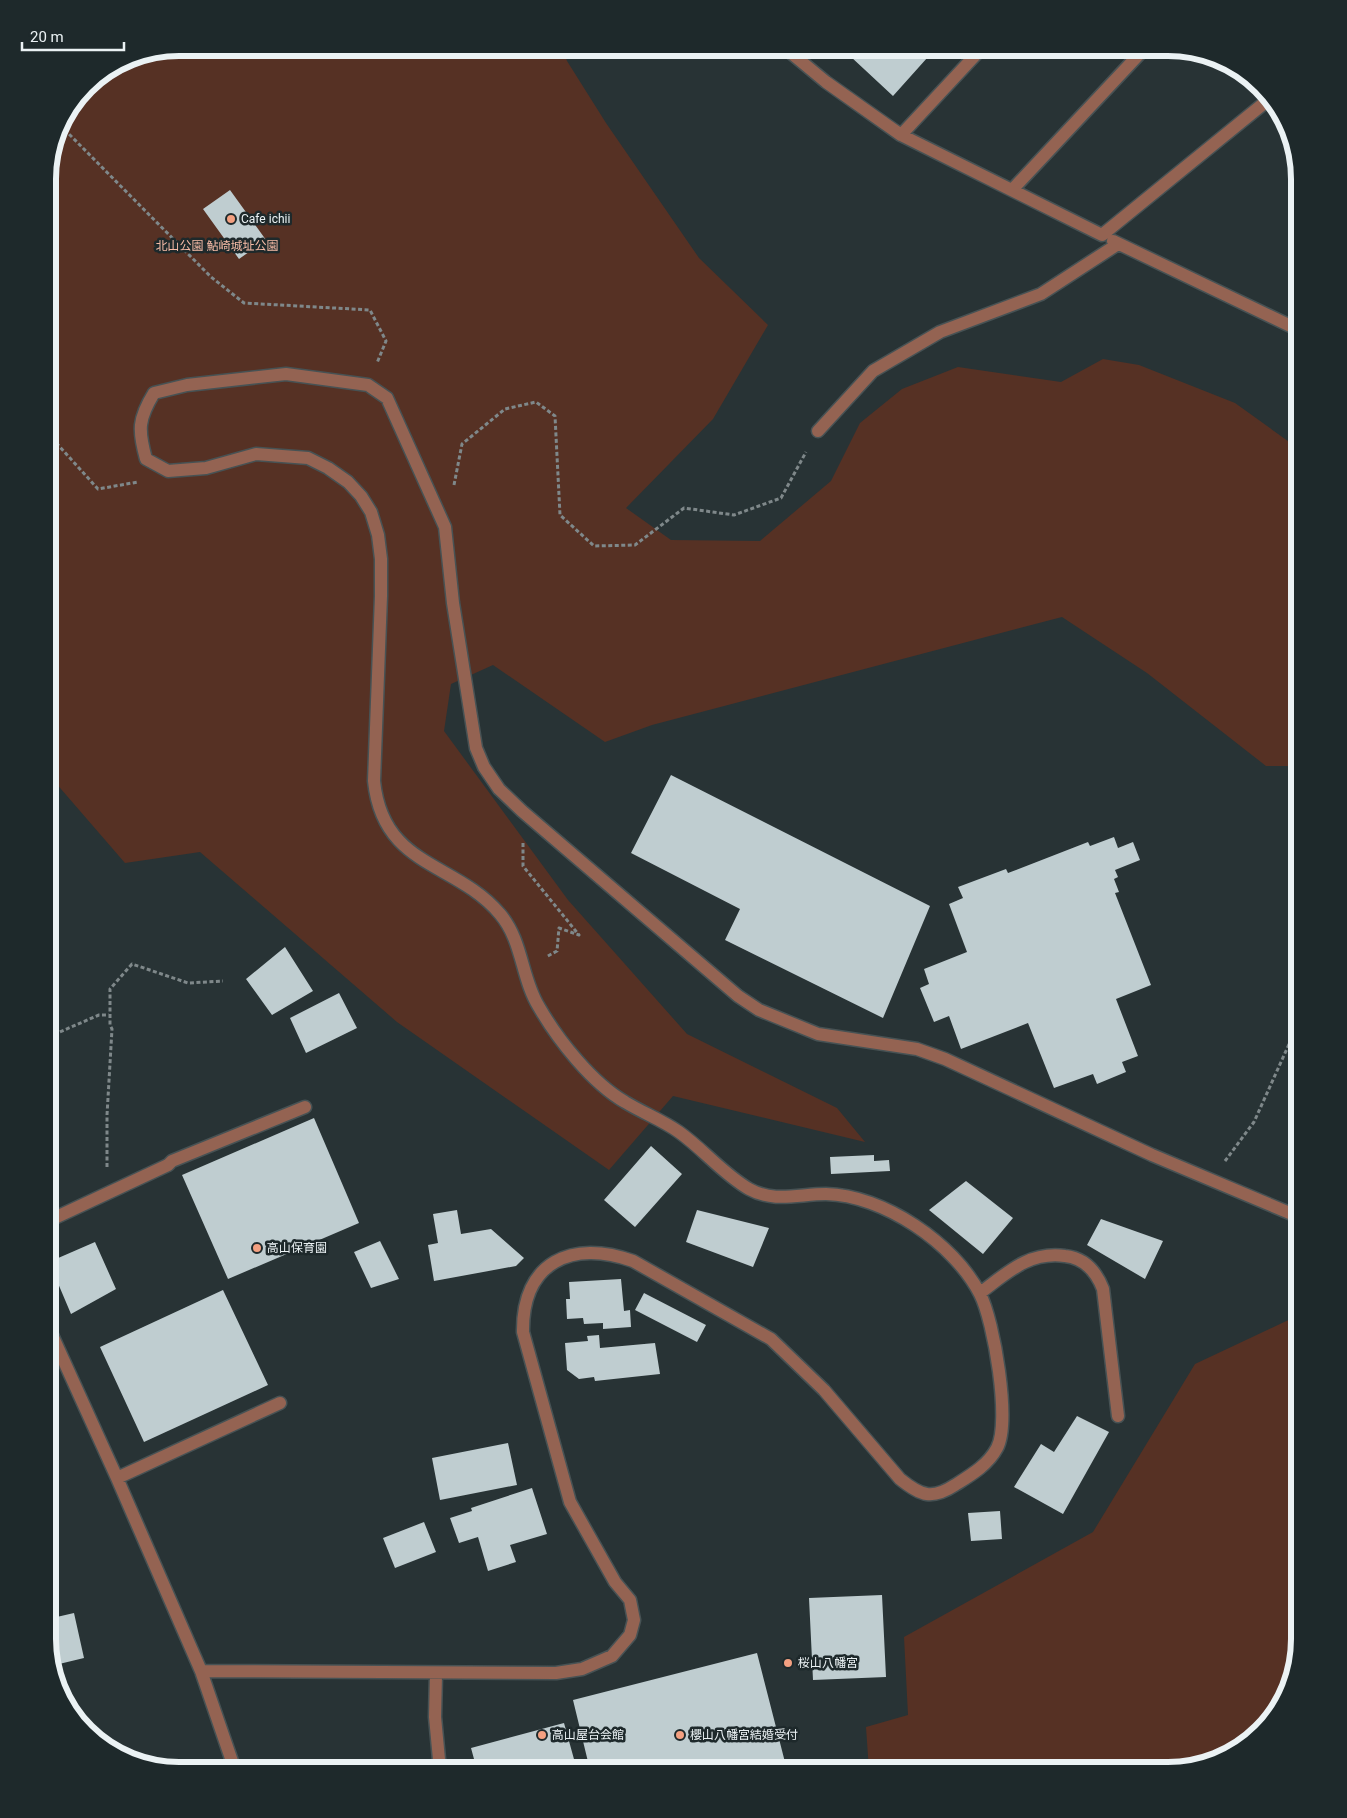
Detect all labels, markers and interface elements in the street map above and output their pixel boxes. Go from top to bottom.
scale bar [22,20,125,52]
text: 20 m [30,28,64,46]
place label: Cafe ichii [241,212,290,226]
marker: Cafe ichii [225,213,237,225]
park label: 北山公園 鮎崎城址公園 [156,239,278,253]
place label: 高山保育園 [267,1241,327,1255]
marker: 高山保育園 [251,1242,263,1254]
place label: 桜山八幡宮 [798,1656,858,1670]
marker: 桜山八幡宮 [782,1657,794,1669]
place label: 高山屋台会館 [552,1728,624,1742]
place label: 櫻山八幡宮結婚受付 [690,1728,798,1742]
marker: 高山屋台会館 [536,1729,548,1741]
marker: 櫻山八幡宮結婚受付 [674,1729,686,1741]

